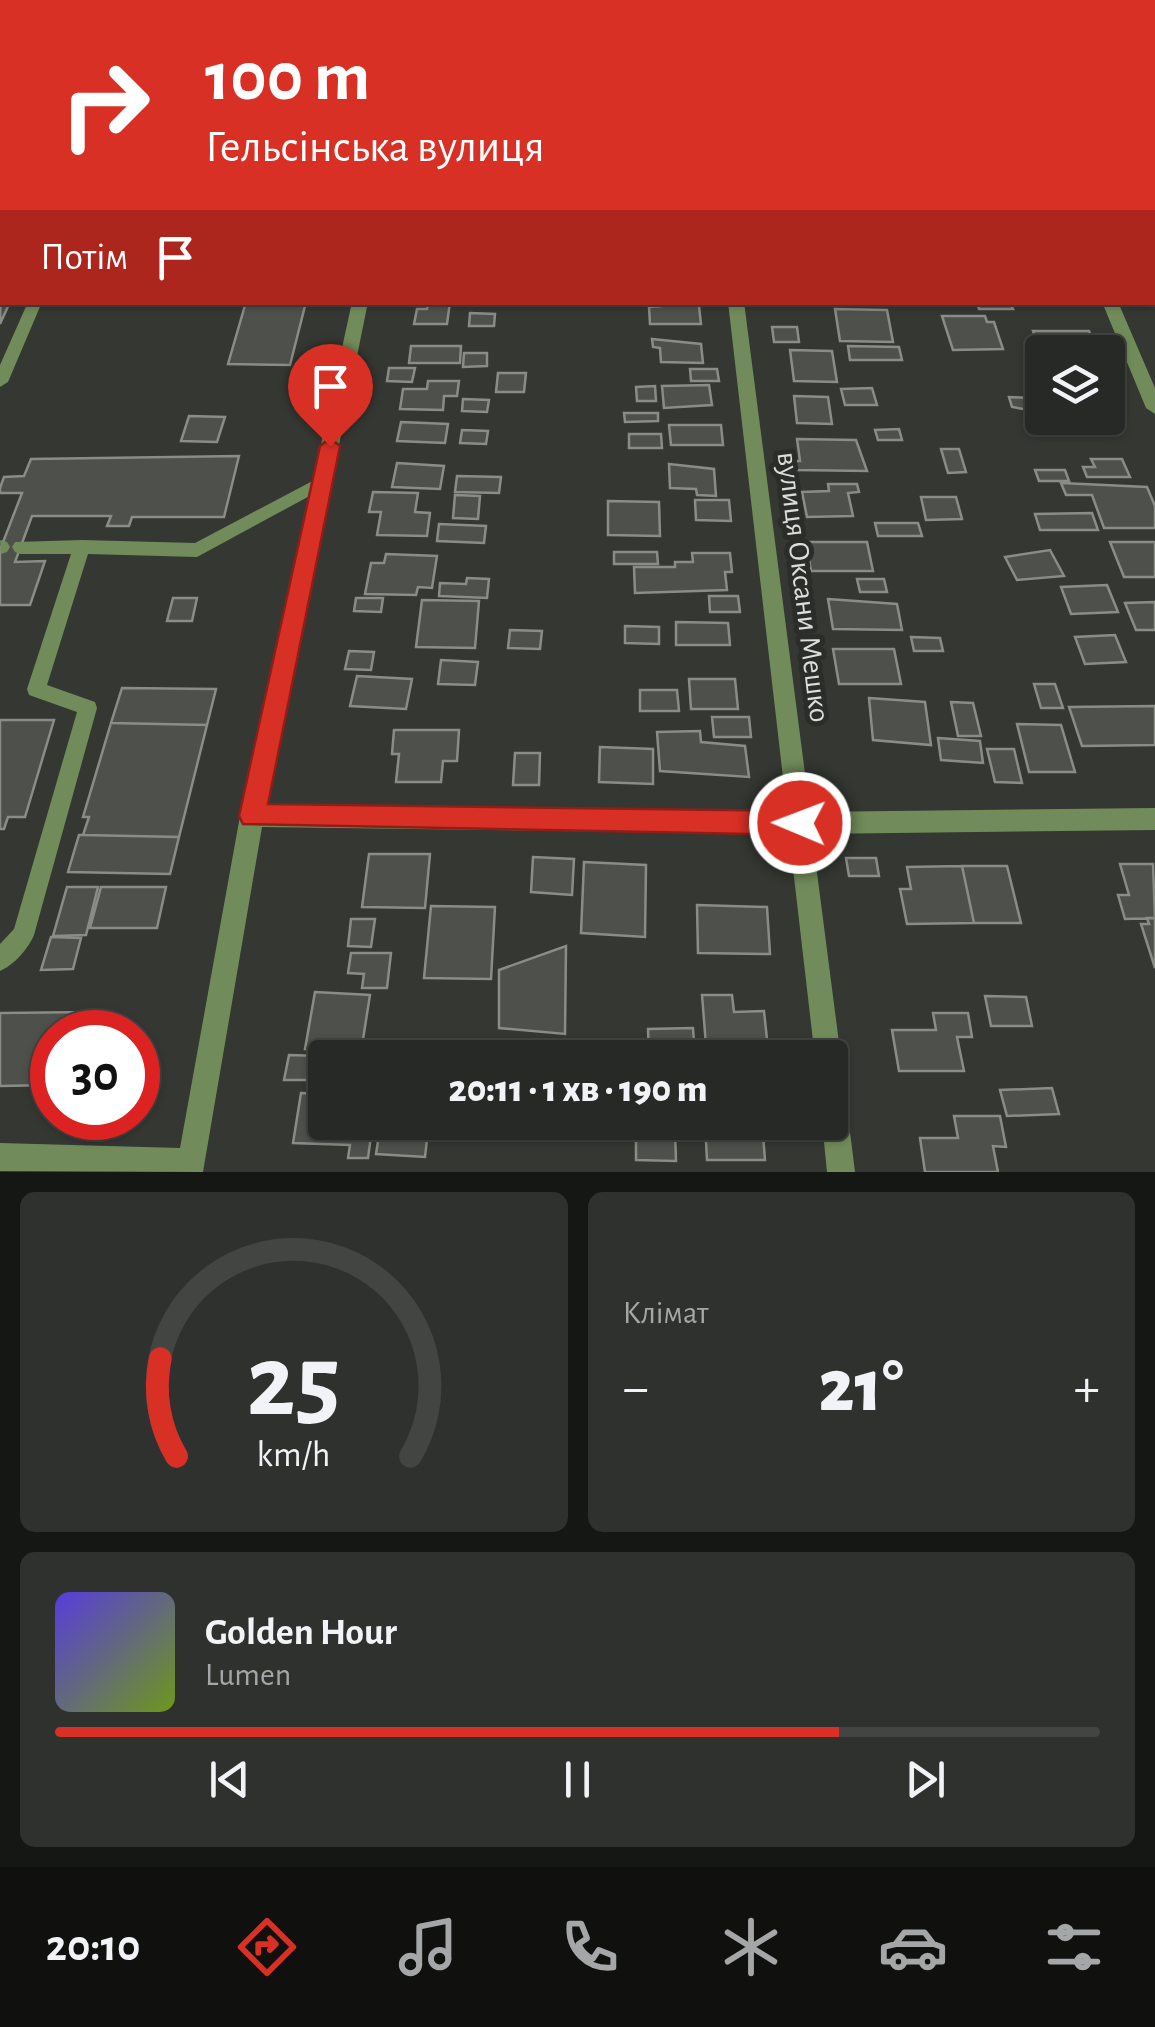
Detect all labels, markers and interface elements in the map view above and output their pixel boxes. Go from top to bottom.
icon: right [40,40,170,170]
text: 100 m [205,43,370,113]
text: Гельсінська вулиця [205,125,545,170]
icon: arrive [148,230,203,285]
text: Потім [40,239,128,277]
map controls [1025,335,1125,435]
button: layers [1025,335,1125,435]
pin [288,344,373,447]
icon: arrive [303,359,358,414]
street label: вулиця Оксани Мешко [772,450,834,724]
position arrow [748,771,852,875]
speed limit sign: 30 [30,1010,160,1140]
text: 20:11 · 1 хв · 190 m [448,1071,708,1109]
text: Клімат [623,1297,709,1329]
text: 25 [247,1331,341,1435]
text: 21° [819,1350,904,1425]
text: − [623,1361,649,1416]
text: + [1074,1361,1100,1416]
text: km/h [257,1437,331,1473]
text: Golden Hour [205,1614,397,1652]
text: Lumen [205,1659,291,1691]
icon: previous [202,1752,257,1807]
icon: pause [550,1752,605,1807]
icon: next [898,1752,953,1807]
icon: directions [232,1912,302,1982]
icon: music [393,1912,463,1982]
icon: phone [555,1912,625,1982]
icon: climate [716,1912,786,1982]
icon: car [878,1912,948,1982]
icon: filters [1039,1912,1109,1982]
text: 20:10 [46,1924,140,1969]

